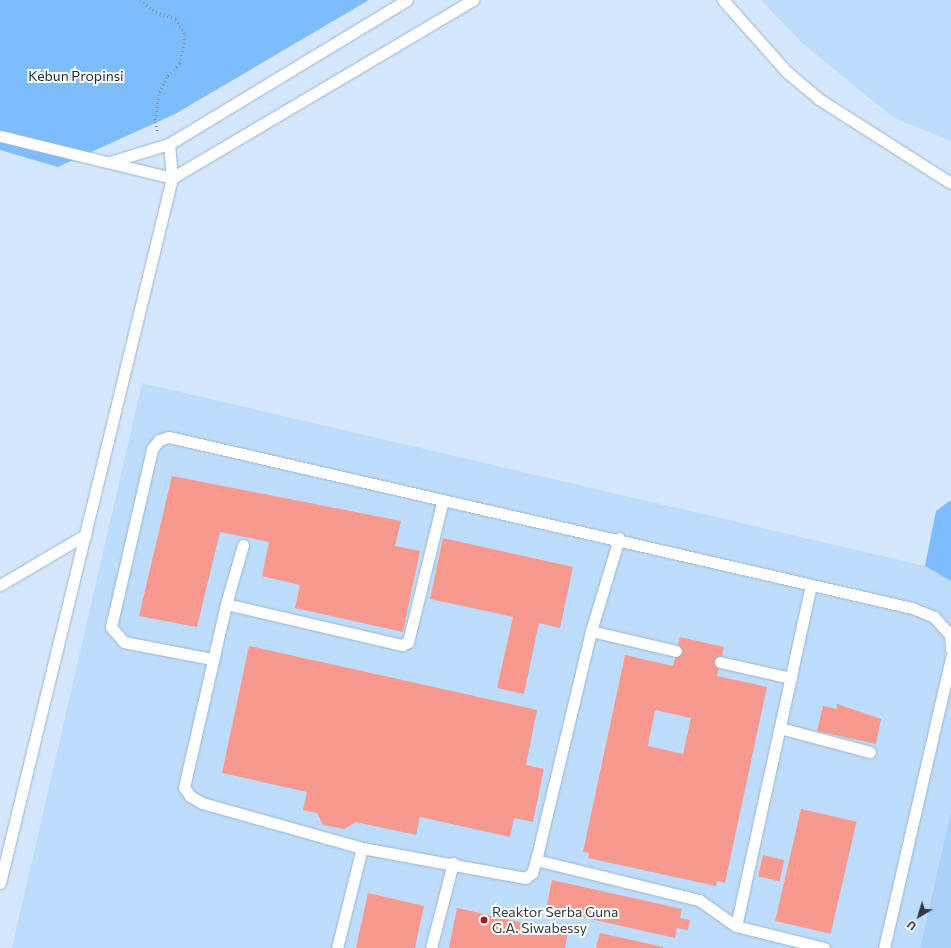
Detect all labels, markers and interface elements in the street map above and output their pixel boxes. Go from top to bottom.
park label: Kebun Propinsi [28,68,124,84]
north arrow [899,896,939,936]
place label: Reaktor Serba Guna G.A. Siwabessy [492,904,618,936]
marker: Reaktor Serba Guna G.A. Siwabessy [479,915,489,925]
text: U [904,918,918,933]

